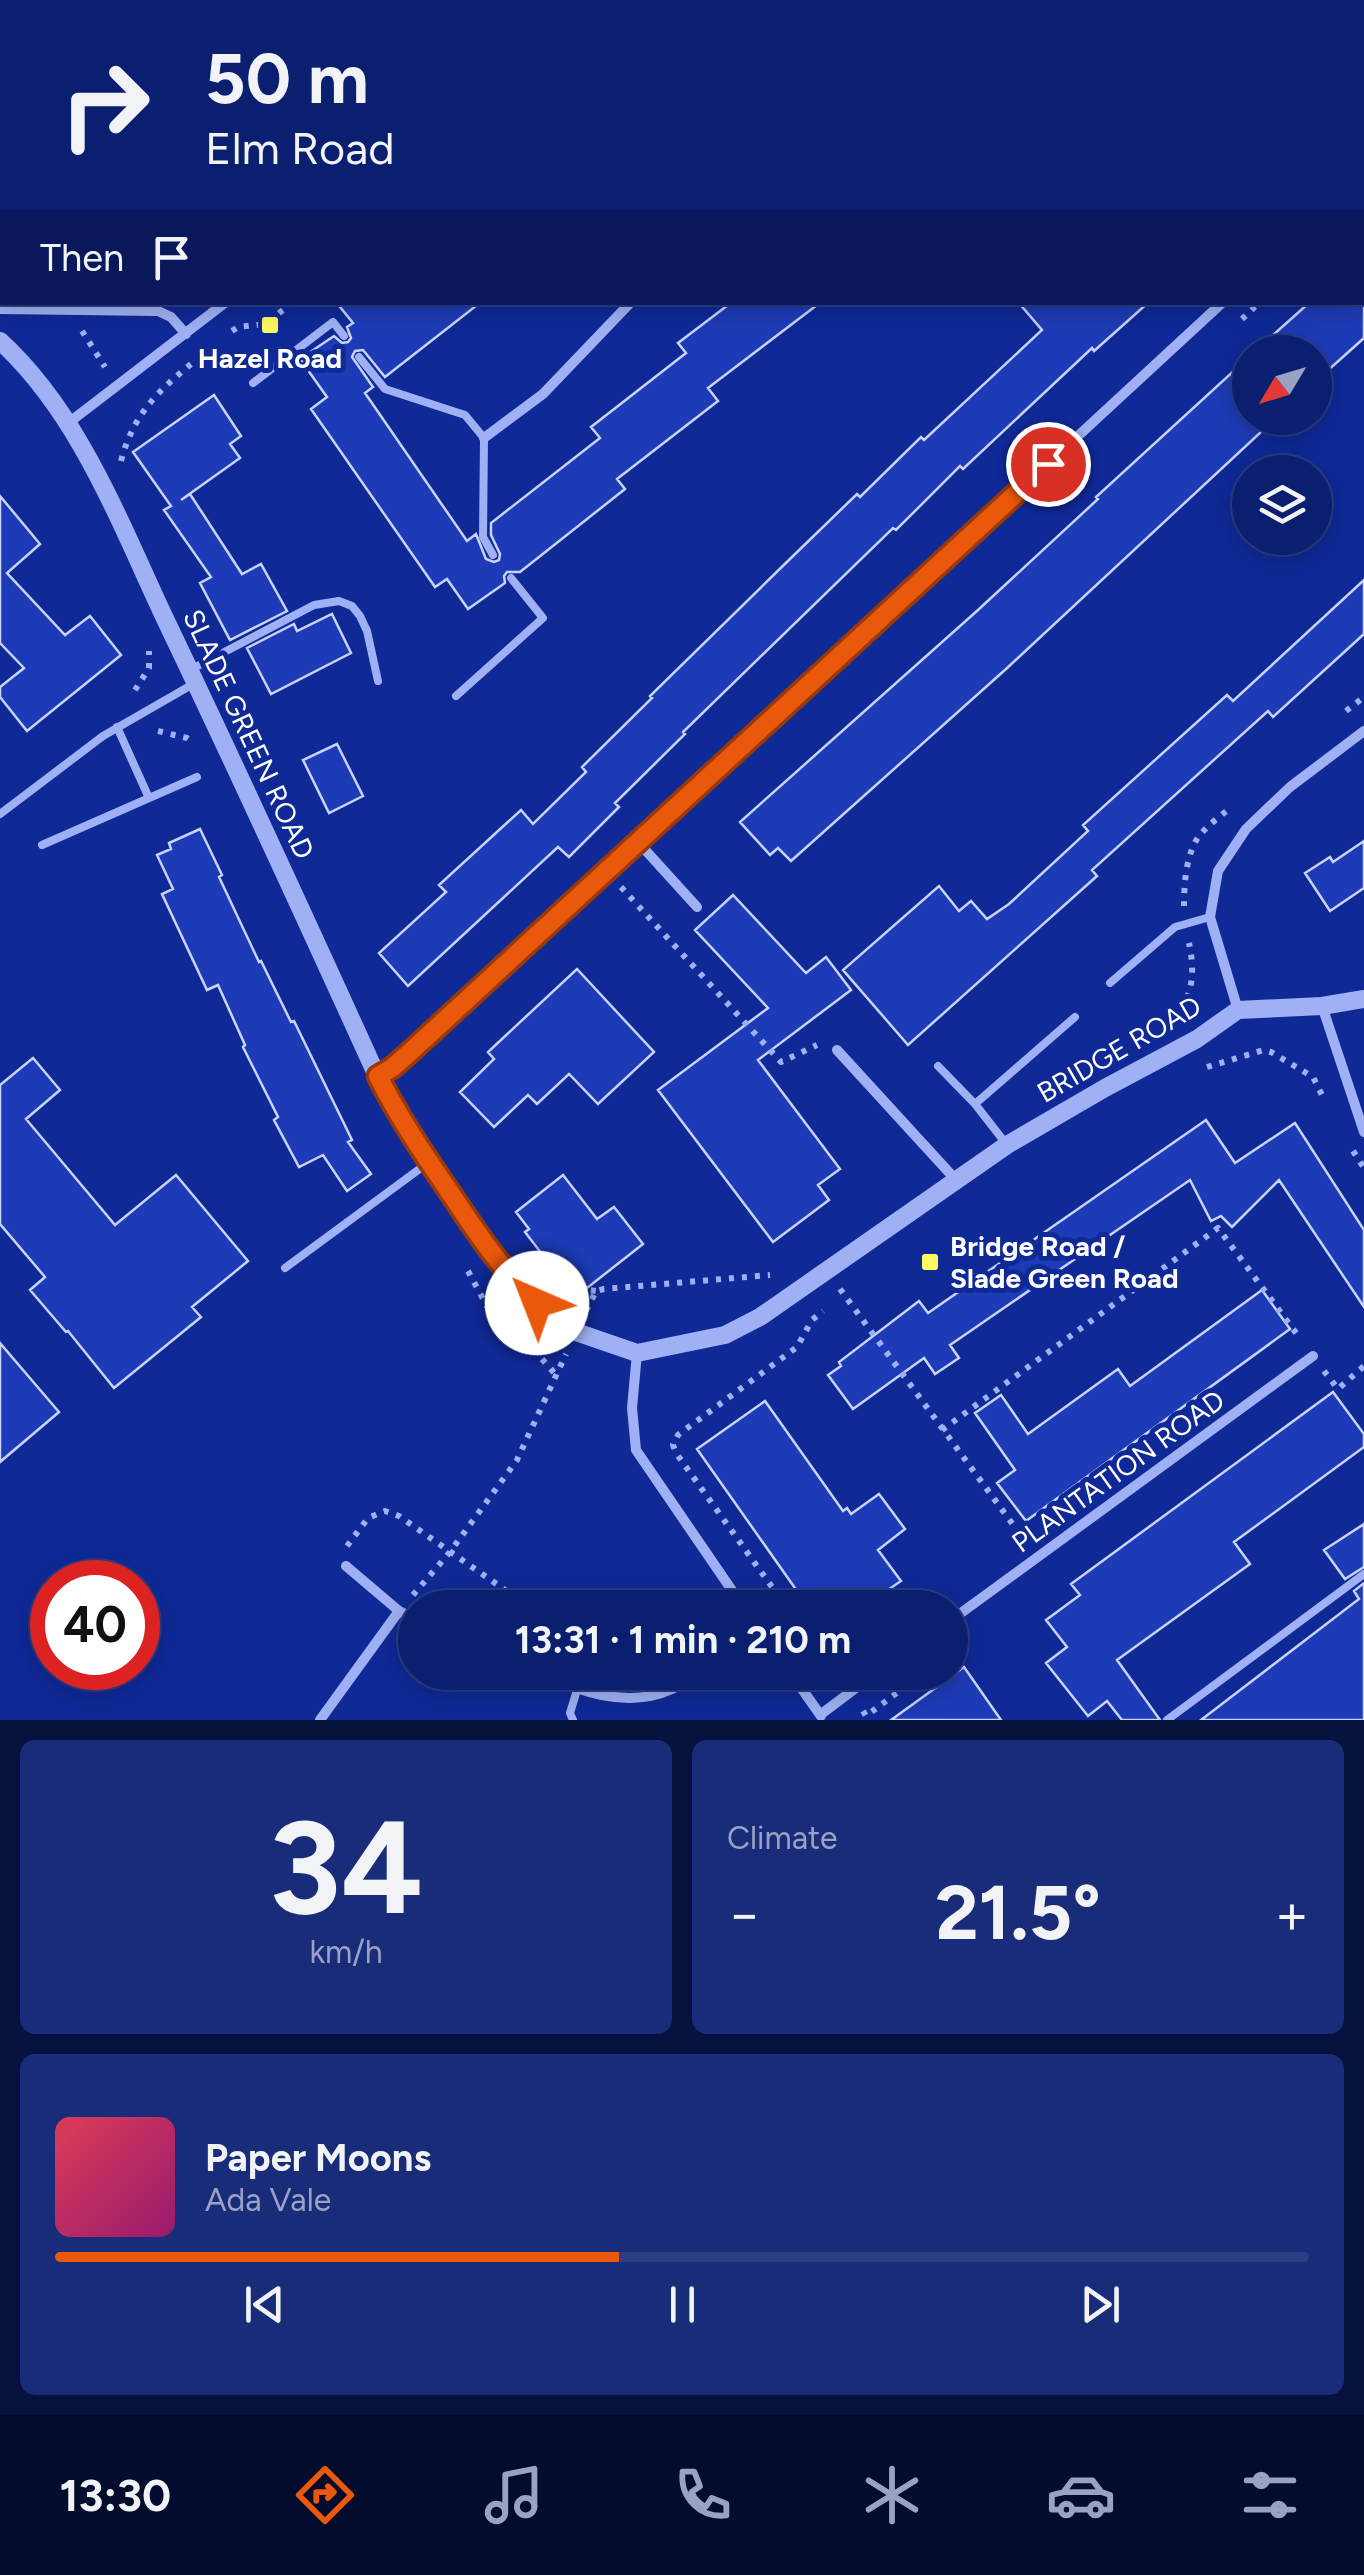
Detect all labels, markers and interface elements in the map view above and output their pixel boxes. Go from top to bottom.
text: 50 m [205,36,369,121]
icon: right [40,40,170,170]
text: Elm Road [205,121,395,175]
icon: arrive [144,230,199,285]
text: Then [40,235,124,281]
marker: Hazel Road [259,314,281,336]
north arrow [1232,335,1332,435]
map controls [1232,335,1332,555]
place label: Hazel Road [198,341,342,375]
pin [1006,422,1091,507]
icon: arrive [1021,437,1076,492]
button: layers [1232,455,1332,555]
street label: SLADE GREEN ROAD [176,604,322,864]
street label: BRIDGE ROAD [1031,988,1207,1110]
place label: Bridge Road / Slade Green Road [950,1229,1179,1295]
position arrow [485,1251,589,1355]
marker: Bridge Road / Slade Green Road [919,1251,941,1273]
street label: PLANTATION ROAD [1005,1382,1231,1560]
speed limit sign: 40 [30,1560,160,1690]
text: 13:31 · 1 min · 210 m [515,1617,851,1663]
text: 34 [269,1790,423,1946]
text: Climate [727,1819,838,1857]
text: 21.5° [935,1868,1101,1958]
text: − [727,1881,761,1947]
text: + [1275,1881,1309,1947]
text: km/h [309,1933,383,1971]
text: Paper Moons [205,2135,431,2181]
text: Ada Vale [205,2181,331,2219]
icon: previous [237,2277,292,2332]
icon: pause [655,2277,710,2332]
icon: next [1073,2277,1128,2332]
icon: directions [290,2460,360,2530]
icon: music [479,2460,549,2530]
icon: phone [668,2460,738,2530]
icon: climate [857,2460,927,2530]
icon: car [1046,2460,1116,2530]
icon: filters [1235,2460,1305,2530]
text: 13:30 [59,2468,171,2522]

